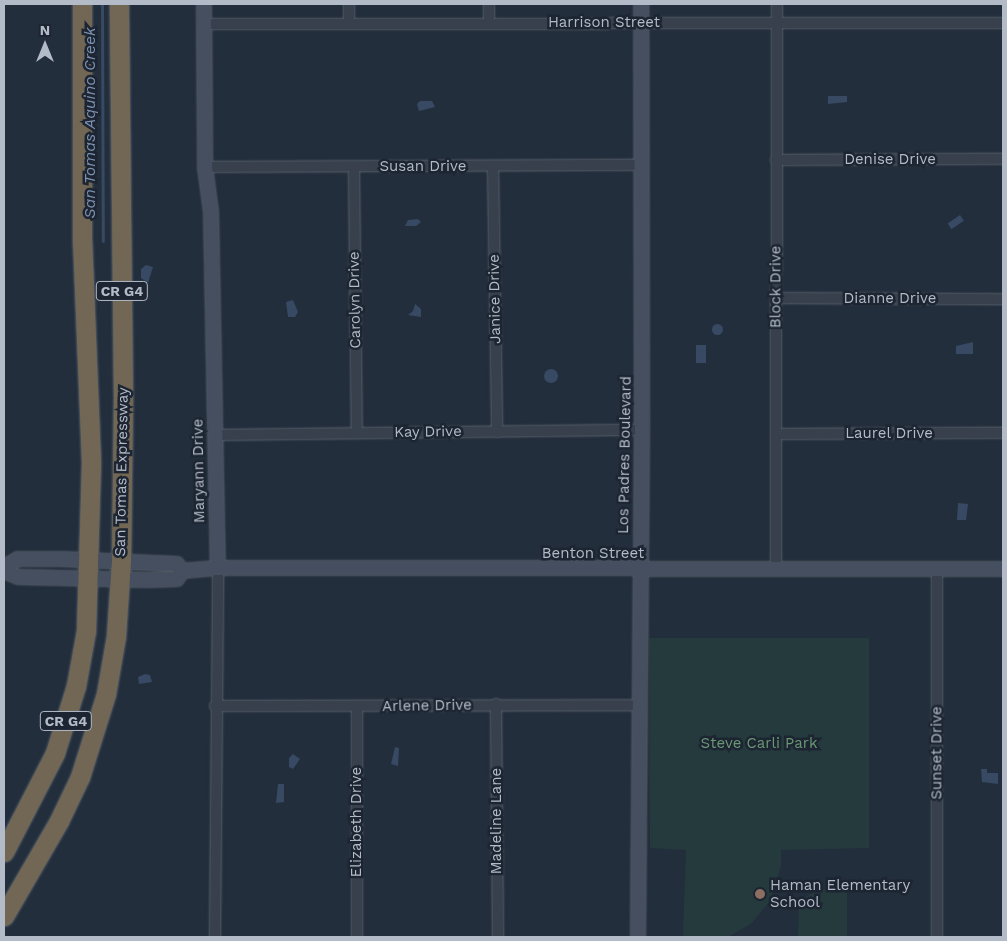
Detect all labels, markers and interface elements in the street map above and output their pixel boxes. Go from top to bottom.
street label: Harrison Street [548,14,660,32]
north arrow [20,20,70,70]
text: N [40,22,50,38]
water label: San Tomas Aquino Creek [80,27,100,219]
street label: Denise Drive [844,151,936,169]
street label: Susan Drive [380,158,466,176]
street label: Block Drive [767,246,785,328]
street label: Carolyn Drive [345,251,365,349]
street label: Janice Drive [485,254,505,344]
road number: CR G4 [96,280,148,302]
street label: Dianne Drive [844,290,936,308]
street label: Los Padres Boulevard [615,376,635,534]
street label: San Tomas Expressway [112,387,132,557]
street label: Maryann Drive [189,419,209,523]
street label: Kay Drive [394,422,462,442]
street label: Laurel Drive [845,425,933,443]
street label: Benton Street [542,545,644,563]
street label: Arlene Drive [382,696,472,716]
street label: Sunset Drive [928,706,946,800]
road number: CR G4 [40,709,92,732]
park label: Steve Carli Park [701,735,817,753]
street label: Elizabeth Drive [348,767,366,877]
street label: Madeline Lane [488,768,506,874]
place label: Haman Elementary School [770,876,910,911]
marker: Haman Elementary School [754,888,766,900]

